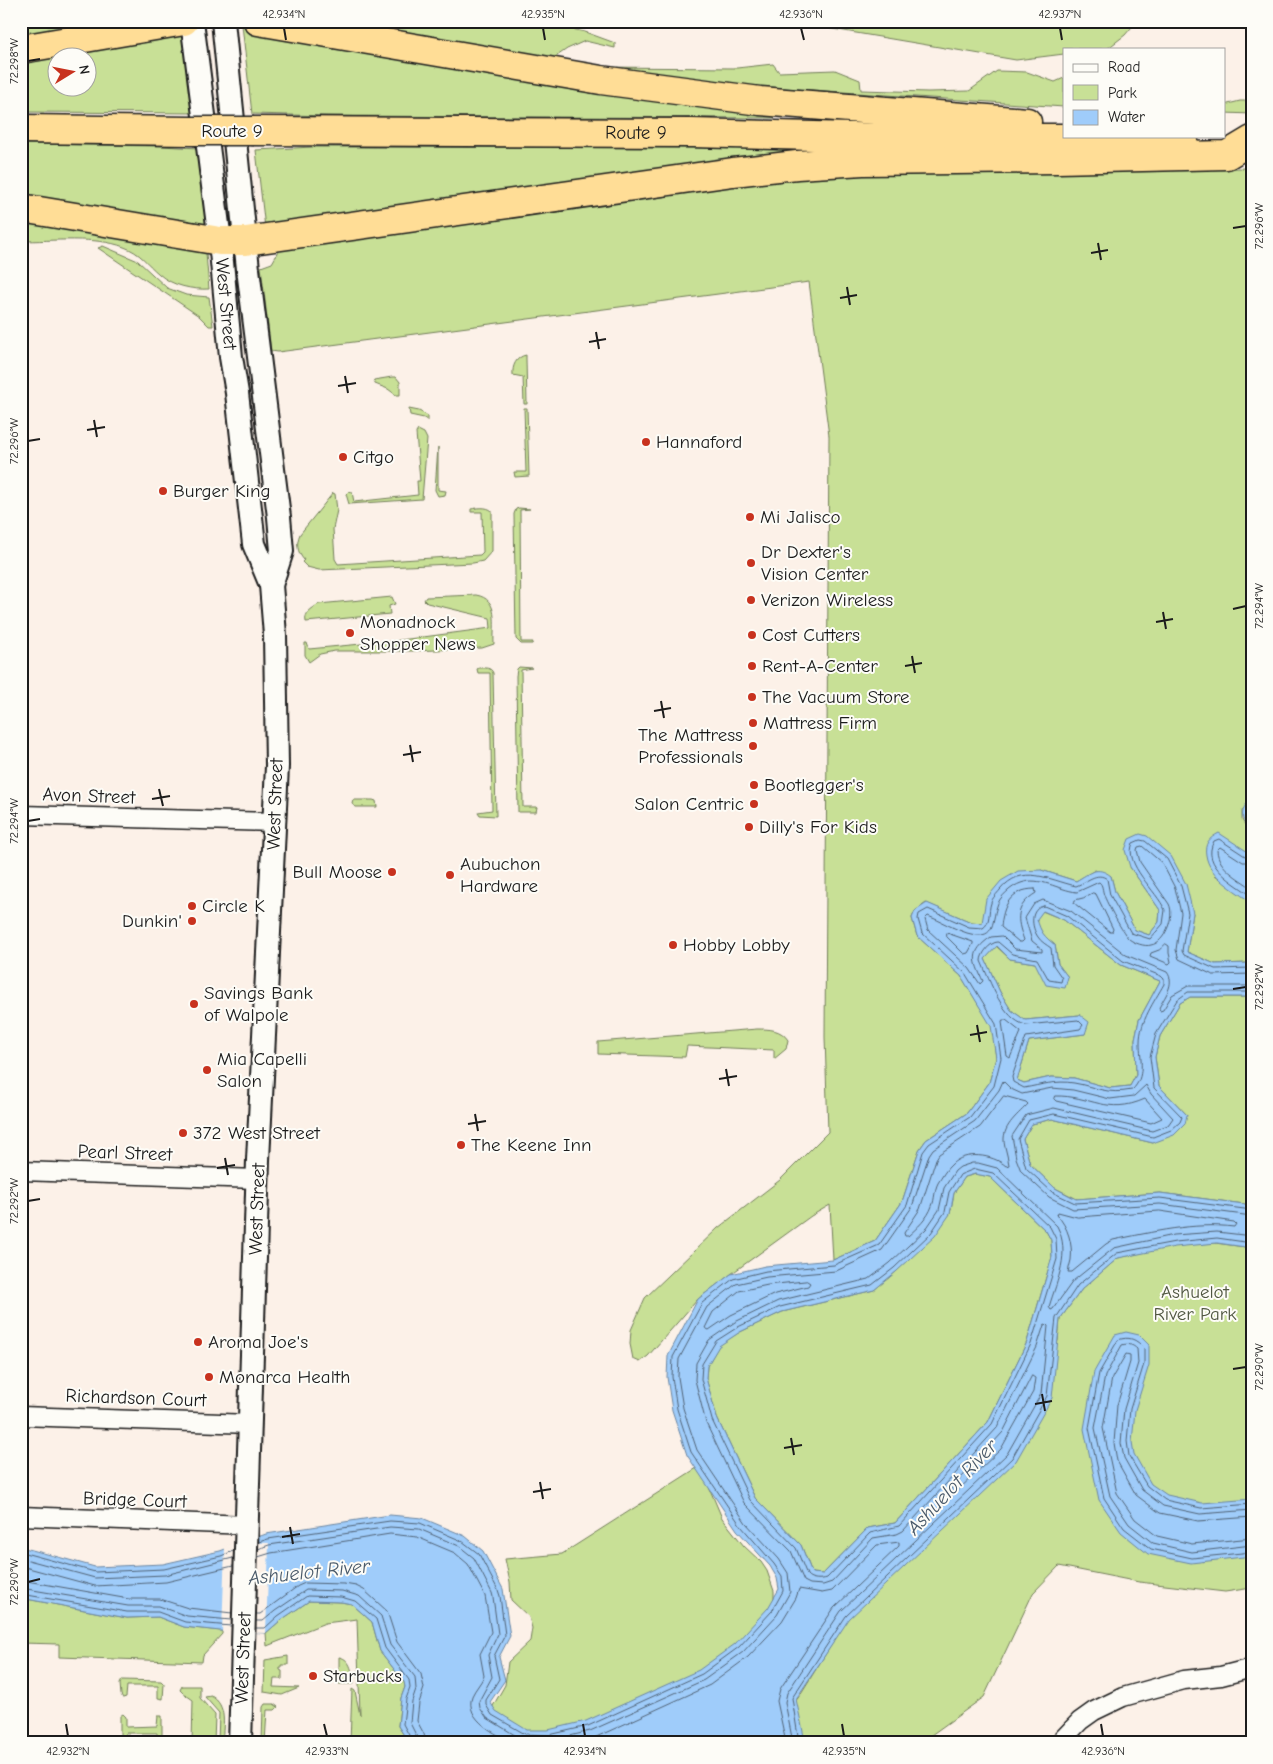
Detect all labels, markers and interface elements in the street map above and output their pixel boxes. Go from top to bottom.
text: 42.934°N [262,7,306,21]
text: 42.935°N [521,7,565,21]
text: 42.936°N [779,7,823,21]
text: 42.937°N [1039,7,1081,21]
text: 72.298°W [7,37,21,84]
north arrow [48,48,98,98]
legend [1063,48,1226,138]
text: Road [1108,58,1140,76]
text: N [75,64,93,76]
text: Park [1108,84,1137,102]
text: Water [1108,108,1145,126]
street label: Route 9 [201,120,263,142]
street label: Route 9 [605,122,667,144]
text: 72.296°W [1252,202,1266,249]
street label: West Street [211,257,241,351]
text: 72.296°W [7,417,21,464]
place label: Hannaford [656,431,742,453]
marker: Hannaford [640,436,652,448]
place label: Citgo [353,446,394,468]
marker: Citgo [337,451,349,463]
place label: Burger King [173,480,270,502]
marker: Burger King [157,485,169,497]
place label: Mi Jalisco [760,506,841,528]
marker: Mi Jalisco [744,511,756,523]
place label: Dr Dexter's Vision Center [761,541,869,585]
marker: Dr Dexter's Vision Center [745,557,757,569]
text: 72.294°W [1252,583,1266,629]
place label: Verizon Wireless [761,589,893,611]
marker: Verizon Wireless [745,594,757,606]
place label: Monadnock Shopper News [360,611,476,655]
place label: Cost Cutters [762,624,860,646]
marker: Monadnock Shopper News [344,627,356,639]
marker: Cost Cutters [746,629,758,641]
place label: Rent-A-Center [762,655,878,677]
marker: Rent-A-Center [746,660,758,672]
place label: The Vacuum Store [762,686,910,708]
marker: The Vacuum Store [746,691,758,703]
place label: Mattress Firm [763,712,877,734]
marker: Mattress Firm [747,717,759,729]
place label: The Mattress Professionals [638,724,743,768]
marker: The Mattress Professionals [747,740,759,752]
street label: West Street [262,757,288,850]
place label: Bootlegger's [764,774,864,796]
marker: Bootlegger's [748,779,760,791]
street label: Avon Street [42,783,136,809]
place label: Salon Centric [635,793,744,815]
text: 72.294°W [7,798,21,844]
marker: Salon Centric [748,798,760,810]
place label: Dilly's For Kids [759,816,877,838]
marker: Dilly's For Kids [743,821,755,833]
place label: Aubuchon Hardware [460,853,541,897]
place label: Bull Moose [293,861,382,883]
marker: Bull Moose [386,866,398,878]
marker: Aubuchon Hardware [444,869,456,881]
place label: Circle K [202,895,265,917]
marker: Circle K [186,900,198,912]
place label: Dunkin' [122,910,182,932]
marker: Dunkin' [186,915,198,927]
place label: Hobby Lobby [683,934,790,956]
marker: Hobby Lobby [667,939,679,951]
text: 72.292°W [1252,963,1266,1010]
place label: Savings Bank of Walpole [204,982,313,1026]
marker: Savings Bank of Walpole [188,998,200,1010]
place label: Mia Capelli Salon [217,1048,307,1092]
marker: Mia Capelli Salon [201,1064,213,1076]
place label: 372 West Street [193,1122,320,1144]
marker: 372 West Street [177,1127,189,1139]
place label: The Keene Inn [471,1134,591,1156]
marker: The Keene Inn [455,1139,467,1151]
street label: Pearl Street [77,1140,173,1166]
street label: West Street [244,1162,270,1255]
text: 72.292°W [7,1177,21,1224]
park label: Ashuelot River Park [1154,1281,1237,1325]
place label: Aroma Joe's [208,1331,308,1353]
marker: Aroma Joe's [192,1336,204,1348]
text: 72.290°W [1252,1343,1266,1391]
place label: Monarca Health [219,1366,350,1388]
marker: Monarca Health [203,1371,215,1383]
street label: Richardson Court [65,1385,207,1411]
water label: Ashuelot River [901,1434,1003,1540]
street label: Bridge Court [83,1487,188,1513]
water label: Ashuelot River [246,1554,372,1590]
text: 72.290°W [7,1558,21,1606]
street label: West Street [230,1611,256,1704]
place label: Starbucks [323,1665,402,1687]
marker: Starbucks [307,1670,319,1682]
text: 42.932°N [46,1744,90,1758]
text: 42.933°N [305,1744,349,1758]
text: 42.934°N [563,1744,607,1758]
text: 42.935°N [822,1744,866,1758]
text: 42.936°N [1081,1744,1125,1758]

